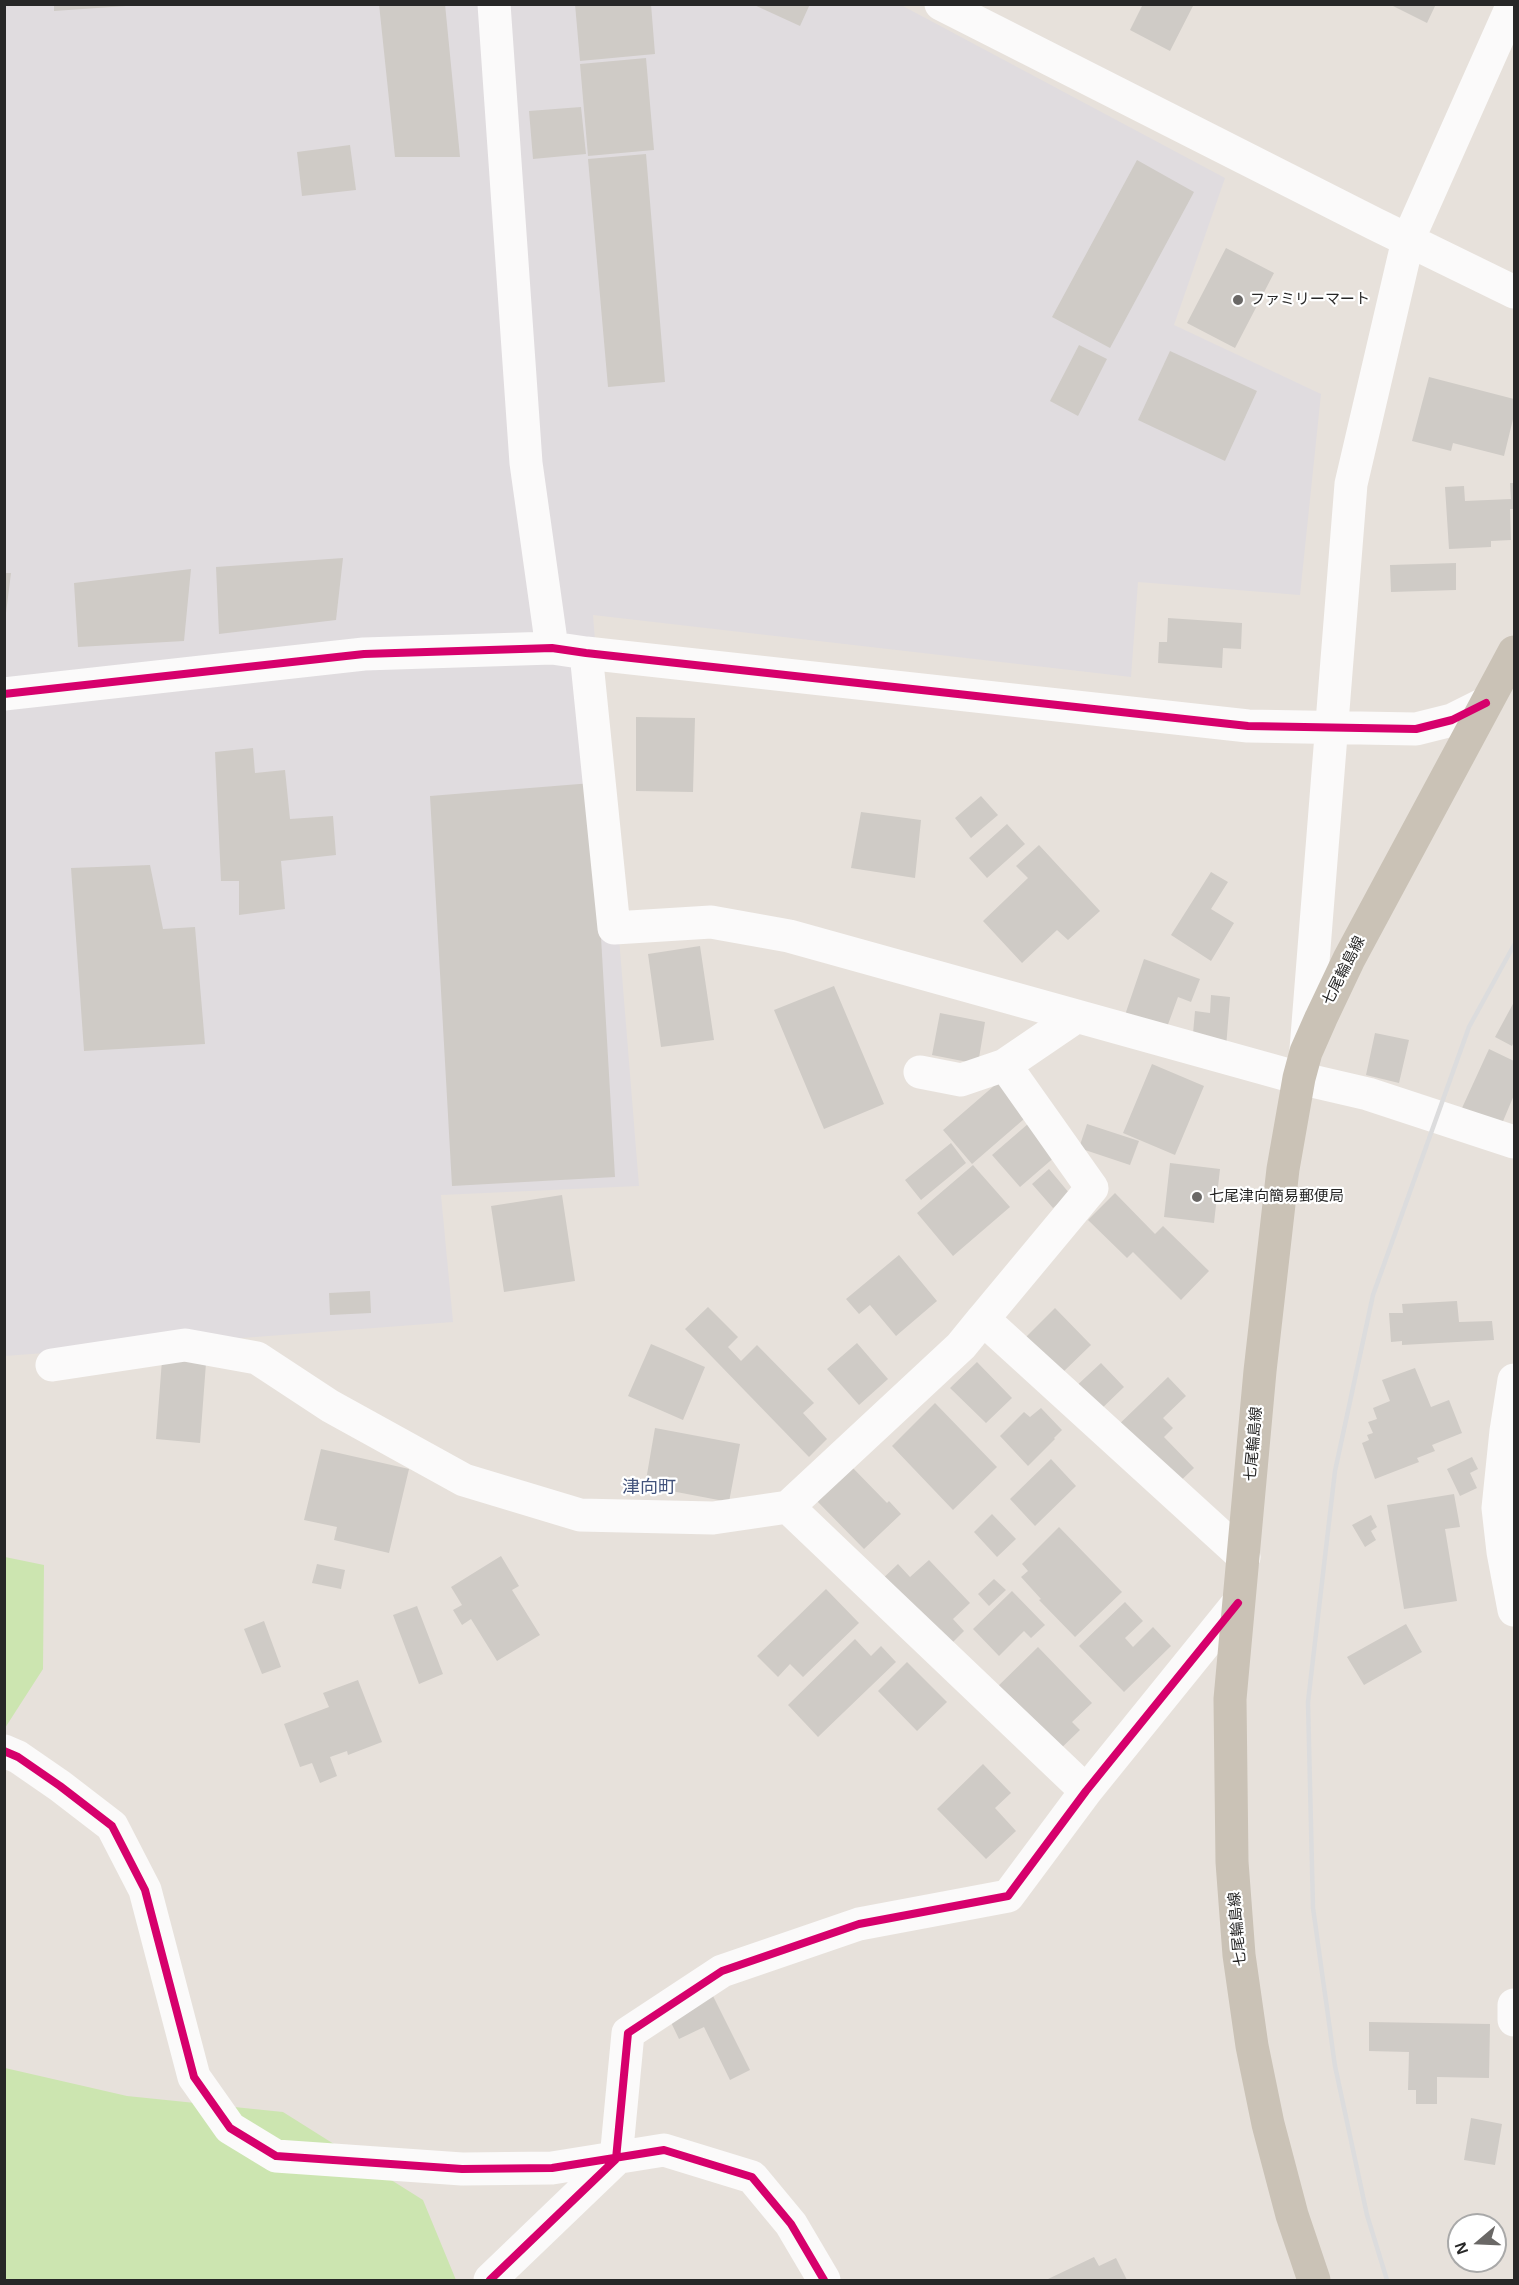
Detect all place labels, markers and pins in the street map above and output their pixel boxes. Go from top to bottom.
place label: ファミリーマート [1250,291,1370,309]
marker: ファミリーマート [1231,293,1245,307]
place label: 七尾津向簡易郵便局 [1209,1188,1344,1206]
marker: 七尾津向簡易郵便局 [1190,1190,1204,1204]

